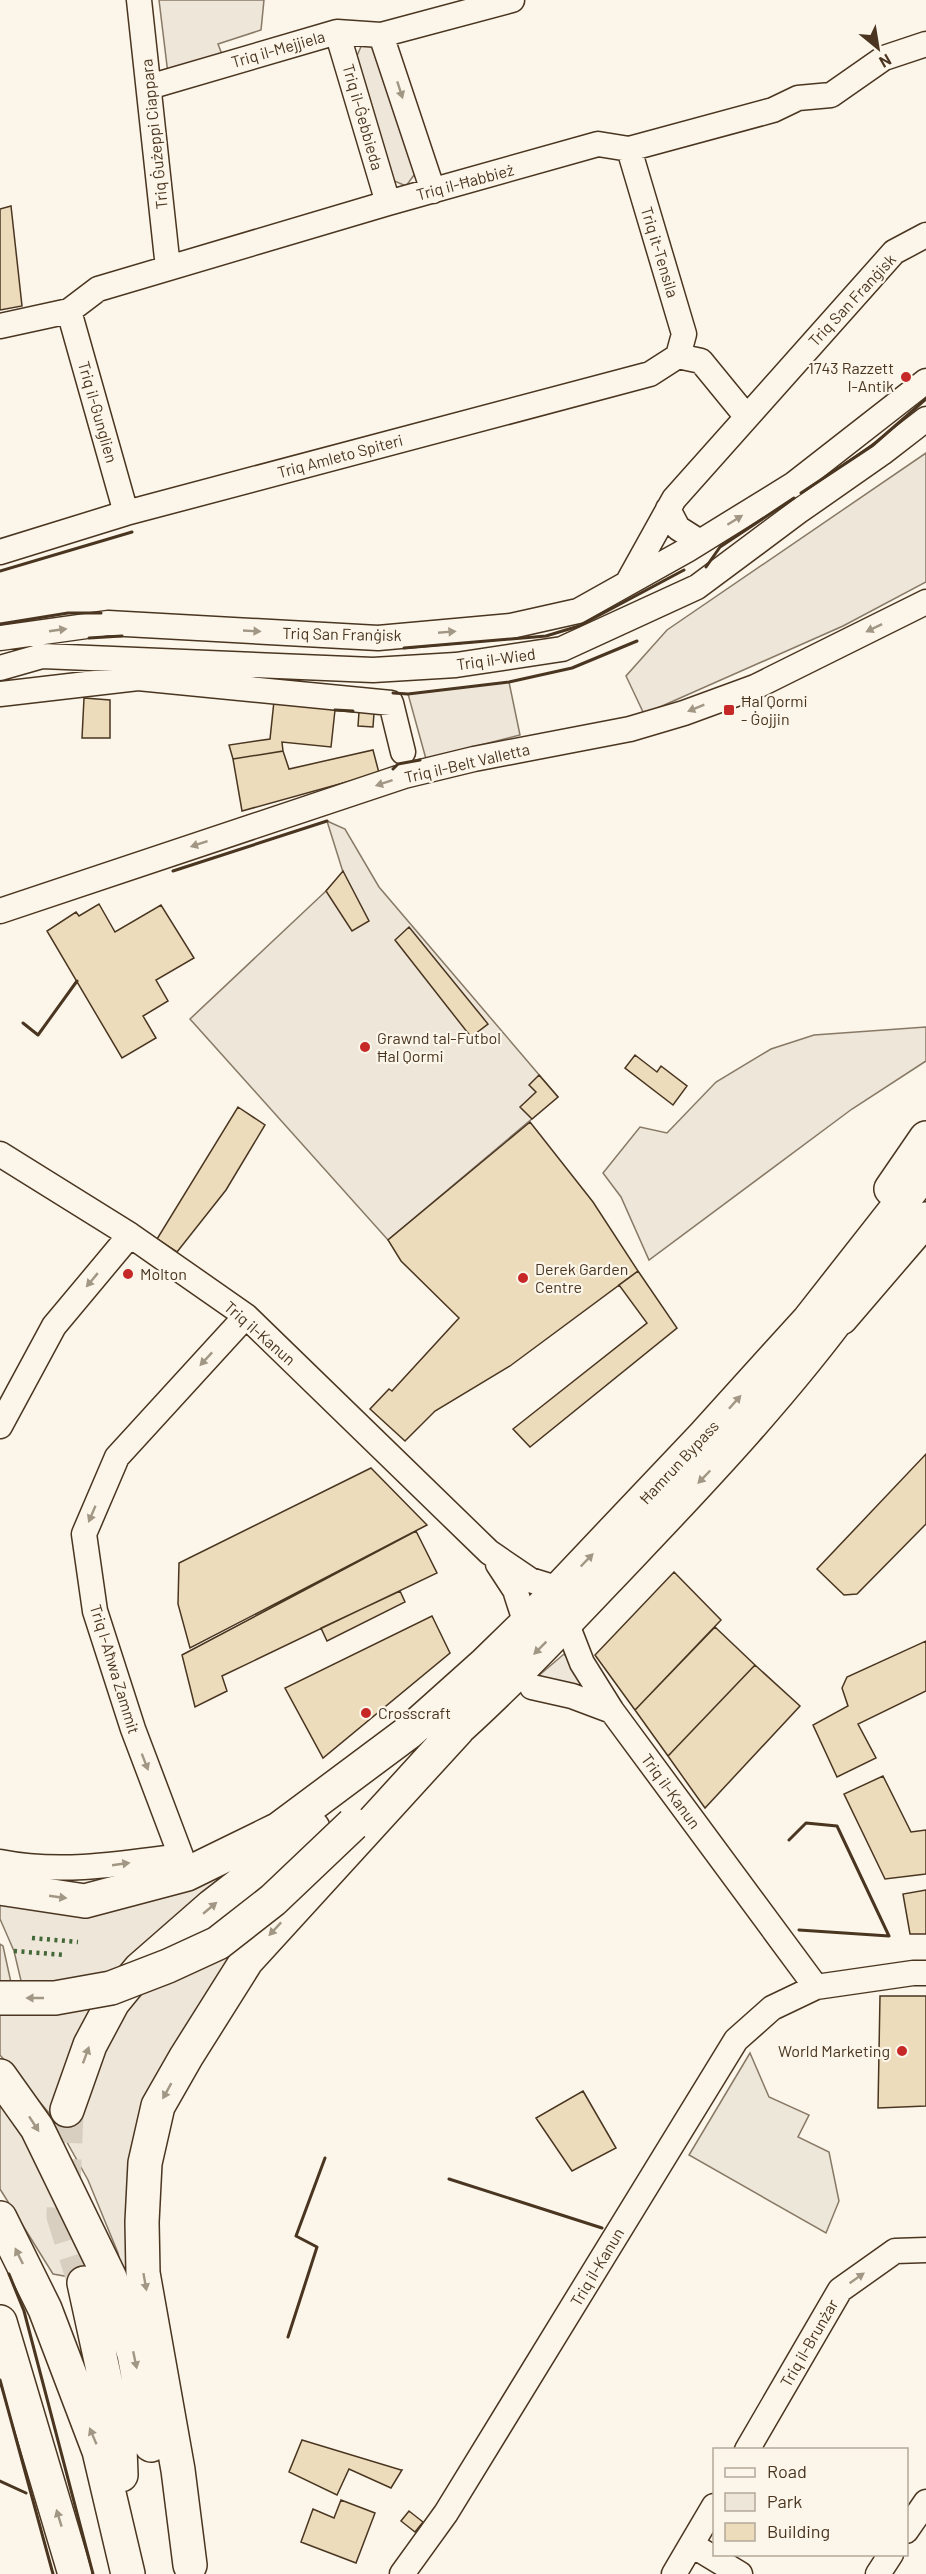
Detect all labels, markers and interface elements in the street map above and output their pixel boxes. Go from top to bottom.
north arrow [848,18,908,78]
street label: Triq il-Mejjiela [229,26,327,71]
text: N [876,51,895,72]
street label: Triq Ġużeppi Ciappara [136,58,171,210]
street label: Triq il-Ġebbieda [339,62,388,172]
one-way arrow [395,81,405,99]
street label: Triq il-Ħabbież [414,159,516,204]
street label: Triq it-Tensila [638,204,683,300]
street label: Triq San Franġisk [804,250,899,350]
place label: 1743 Razzett l-Antik [808,358,894,395]
street label: Triq il-Gunglien [75,359,122,465]
marker: 1743 Razzett l-Antik [899,370,913,384]
street label: Triq Amleto Spiteri [275,430,405,481]
one-way arrow [727,515,743,526]
street label: Triq San Franġisk [282,623,402,644]
one-way arrow [865,623,882,633]
one-way arrow [49,626,68,635]
one-way arrow [243,627,262,636]
one-way arrow [437,627,456,637]
street label: Triq il-Wied [455,644,537,673]
place label: Ħal Qormi - Ġojjin [741,691,808,728]
one-way arrow [687,703,705,713]
marker: Ħal Qormi - Ġojjin [722,703,736,717]
street label: Triq il-Belt Valletta [402,739,531,786]
one-way arrow [375,778,393,788]
one-way arrow [190,840,208,850]
place label: Grawnd tal-Futbol Ħal Qormi [377,1028,501,1065]
marker: Grawnd tal-Futbol Ħal Qormi [358,1040,372,1054]
place label: Derek Garden Centre [535,1259,628,1296]
place label: Molton [140,1264,187,1283]
marker: Molton [121,1267,135,1281]
marker: Derek Garden Centre [516,1271,530,1285]
one-way arrow [86,1272,99,1287]
street label: Triq il-Kanun [221,1297,300,1369]
one-way arrow [200,1352,214,1366]
one-way arrow [728,1395,741,1410]
street label: Ħamrun Bypass [635,1416,722,1507]
one-way arrow [697,1470,711,1485]
one-way arrow [88,1506,97,1523]
one-way arrow [580,1552,594,1567]
street label: Triq l-Aħwa Zammit [87,1602,144,1736]
one-way arrow [533,1641,547,1655]
place label: Crosscraft [378,1703,451,1722]
marker: Crosscraft [359,1706,373,1720]
street label: Triq il-Kanun [638,1750,705,1832]
one-way arrow [141,1753,151,1771]
one-way arrow [111,1859,130,1869]
one-way arrow [48,1892,67,1901]
one-way arrow [202,1902,217,1915]
one-way arrow [268,1922,282,1937]
one-way arrow [25,1993,44,2003]
place label: World Marketing [778,2041,890,2060]
marker: World Marketing [895,2044,909,2058]
one-way arrow [82,2046,92,2064]
one-way arrow [162,2083,172,2100]
one-way arrow [28,2116,39,2132]
street label: Triq il-Kanun [566,2224,627,2309]
one-way arrow [14,2247,24,2265]
one-way arrow [141,2272,150,2291]
one-way arrow [849,2272,865,2284]
street label: Triq il-Brunżar [776,2295,841,2390]
one-way arrow [131,2351,140,2370]
one-way arrow [88,2427,97,2445]
legend [713,2448,908,2556]
text: Road [767,2460,807,2482]
text: Park [767,2490,802,2512]
one-way arrow [54,2509,63,2527]
text: Building [767,2520,830,2542]

